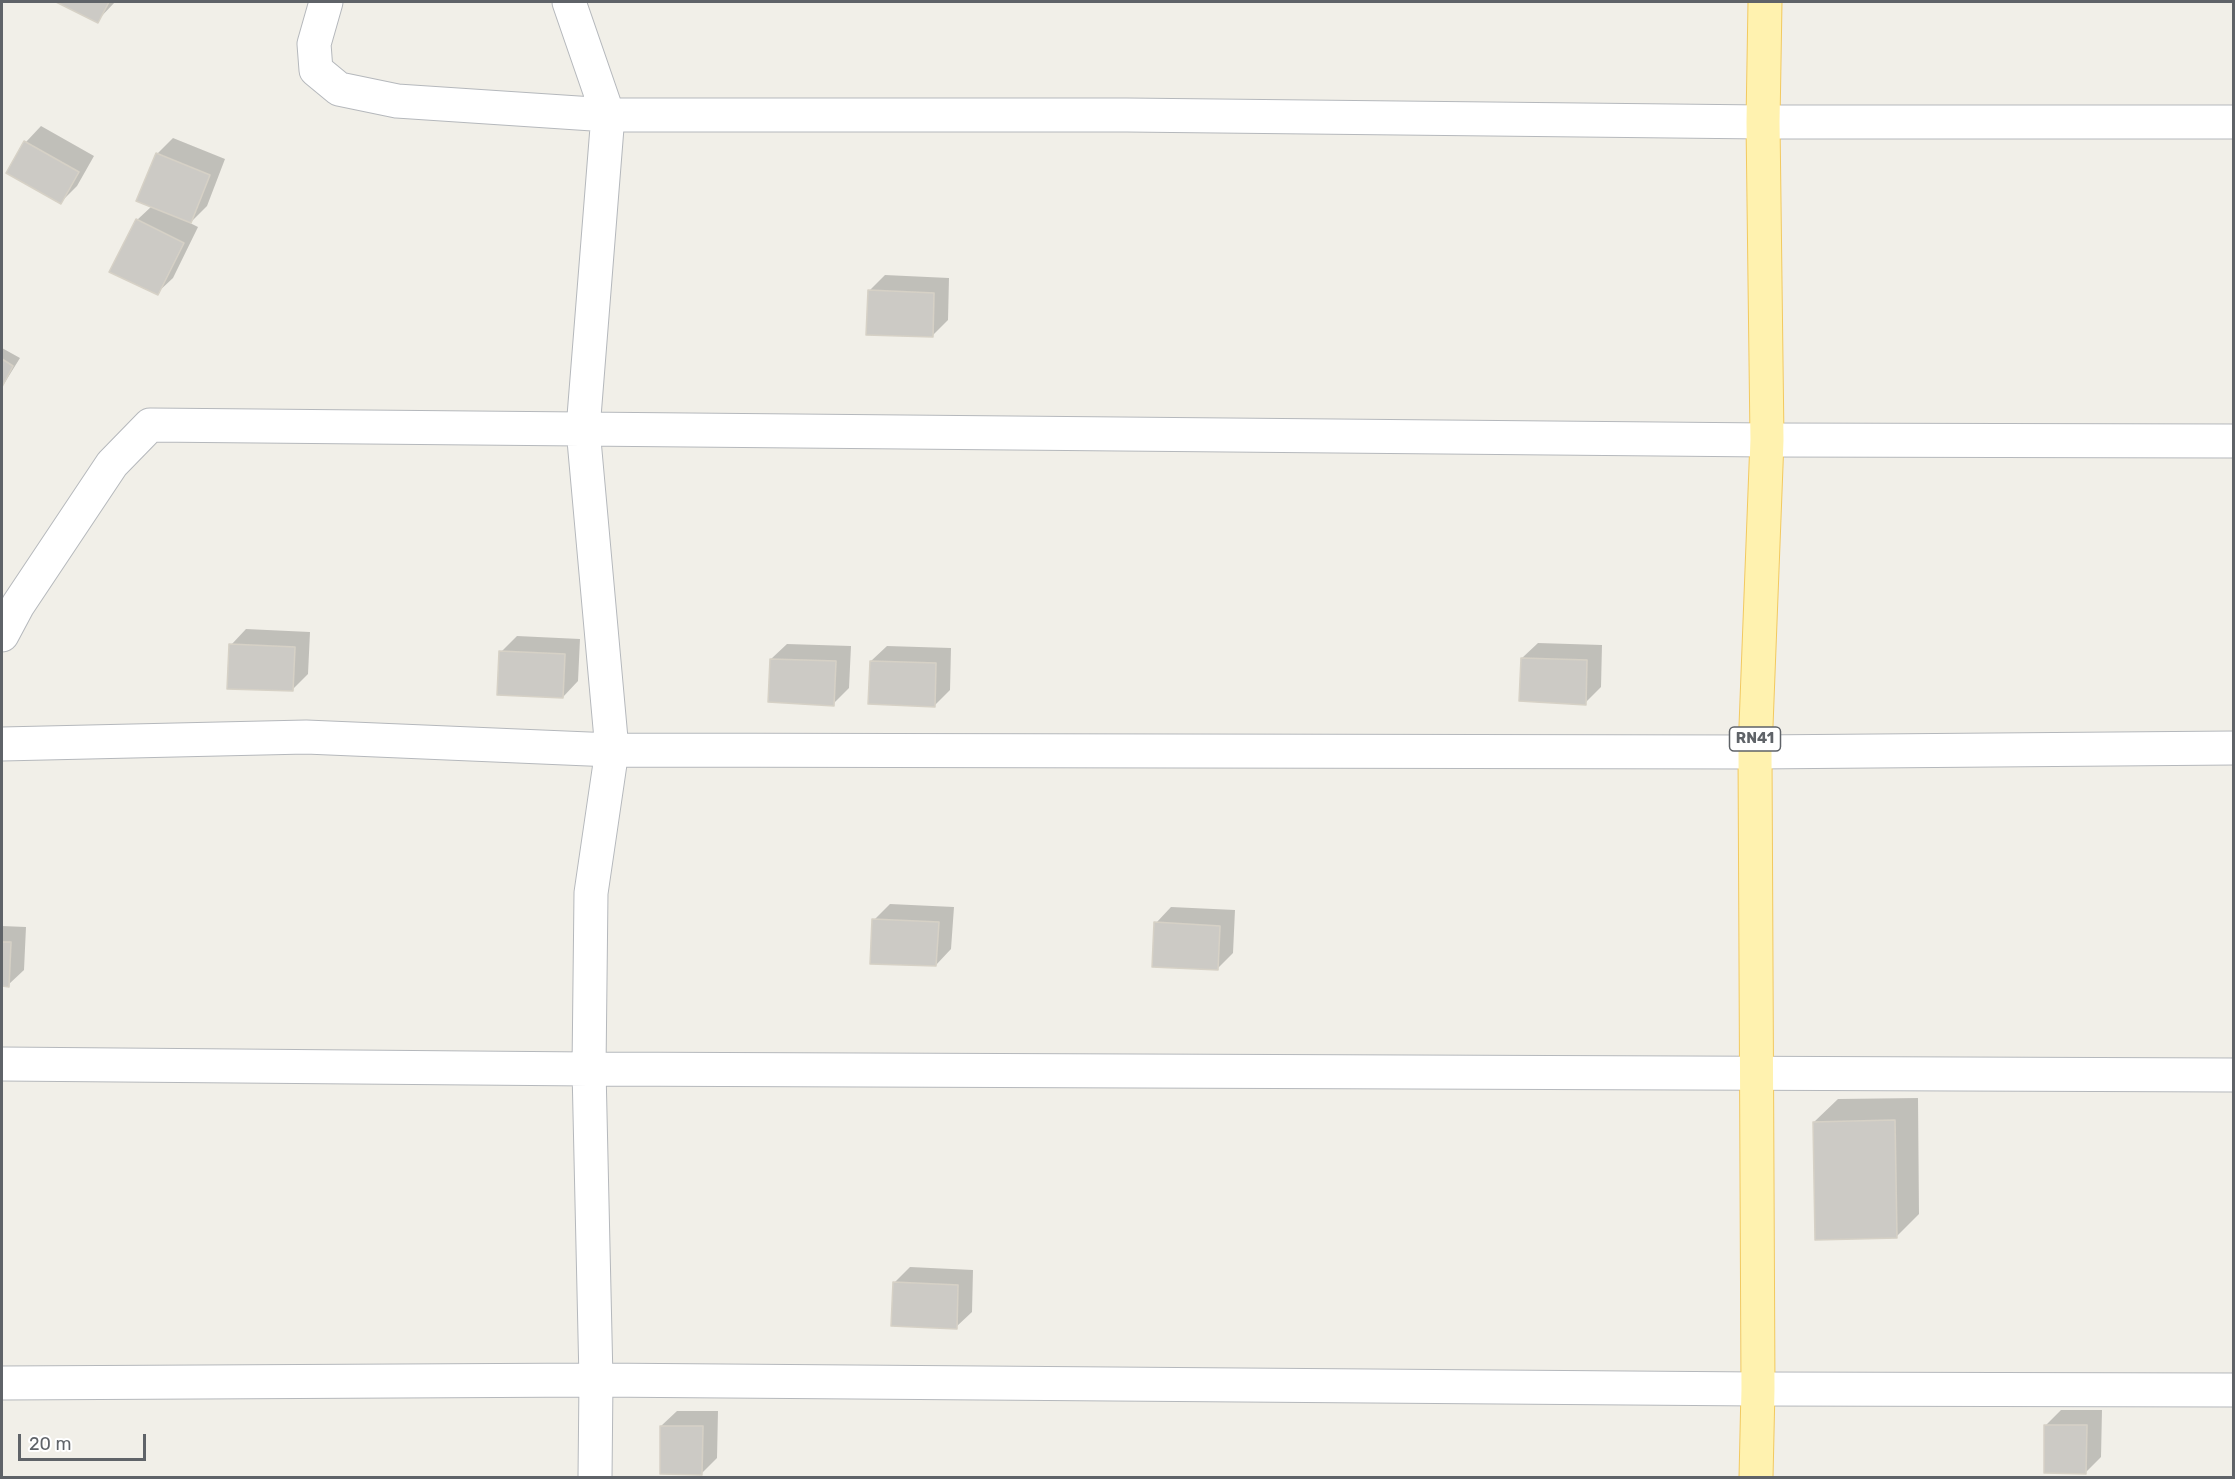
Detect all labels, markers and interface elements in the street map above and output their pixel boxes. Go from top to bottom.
road number: RN41 [1730,727,1780,751]
scale bar [21,1422,148,1460]
text: 20 m [29,1433,71,1455]

